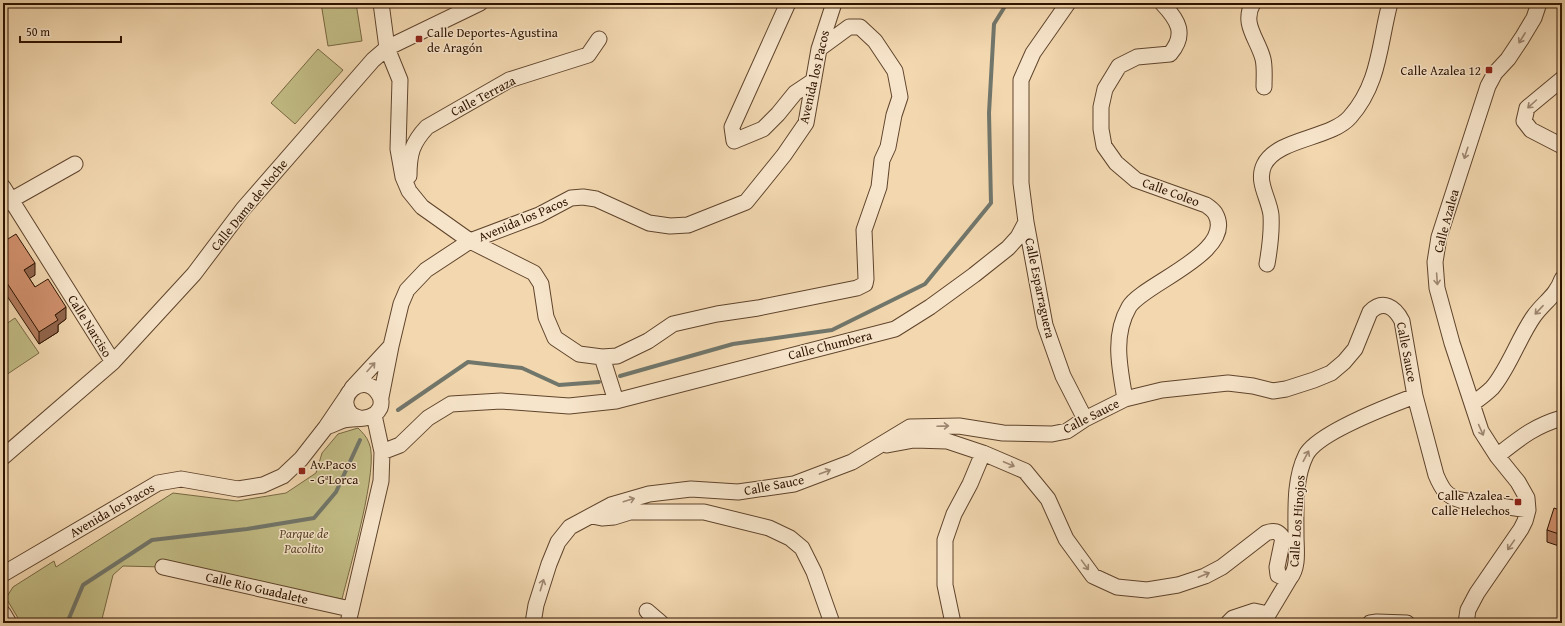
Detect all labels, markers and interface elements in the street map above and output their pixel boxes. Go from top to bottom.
scale bar [20,18,121,44]
text: 50 m [26,23,50,40]
place label: Calle Deportes-Agustina de Aragón [427,23,559,57]
street label: Avenida los Pacos [794,28,834,126]
one-way arrow [1518,32,1526,43]
marker: Calle Deportes-Agustina de Aragón [414,34,424,44]
place label: Calle Azalea 12 [1401,61,1481,80]
marker: Calle Azalea 12 [1484,65,1494,75]
street label: Calle Terraza [447,71,520,121]
one-way arrow [1528,99,1538,108]
one-way arrow [1462,147,1469,160]
street label: Calle Dama de Noche [206,155,292,255]
street label: Calle Coleo [1140,173,1203,211]
street label: Calle Azalea [1428,186,1464,255]
street label: Avenida los Pacos [475,192,571,246]
street label: Calle Esparraguera [1020,236,1060,341]
one-way arrow [1433,272,1440,285]
street label: Calle Narciso [63,291,117,361]
one-way arrow [1535,305,1544,315]
street label: Calle Sauce [1392,320,1422,384]
street label: Calle Chumbera [786,325,875,365]
one-way arrow [366,362,376,372]
street label: Calle Sauce [1060,394,1122,438]
one-way arrow [936,423,949,430]
one-way arrow [1478,424,1485,436]
one-way arrow [1303,450,1311,462]
place label: Av.Pacos - GªLorca [310,455,359,489]
one-way arrow [1002,461,1014,468]
marker: Av.Pacos - GªLorca [297,466,307,476]
one-way arrow [819,468,831,476]
street label: Calle Sauce [742,470,806,500]
street label: Calle Los Hinojos [1284,474,1310,568]
street label: Avenida los Pacos [66,478,158,542]
place label: Calle Azalea - Calle Helechos [1431,486,1511,520]
one-way arrow [622,496,635,503]
marker: Calle Azalea - Calle Helechos [1513,497,1523,507]
park label: Parque de Pacolito [279,524,328,558]
one-way arrow [1507,539,1515,550]
one-way arrow [1081,559,1089,570]
street label: Calle Rio Guadalete [204,567,310,609]
one-way arrow [1198,571,1210,579]
one-way arrow [539,579,546,592]

